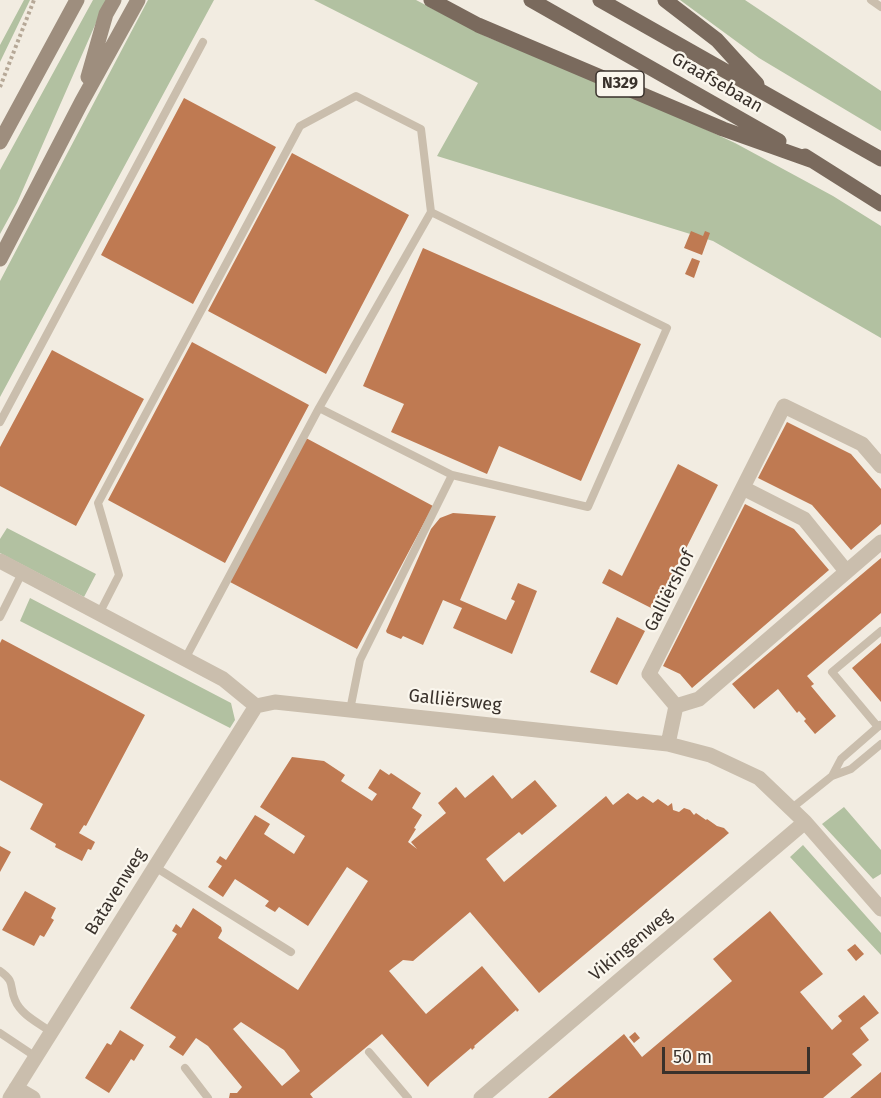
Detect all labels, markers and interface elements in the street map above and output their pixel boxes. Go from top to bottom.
street label: Graafsebaan [667,48,767,118]
road number: N329 [596,71,644,97]
street label: Galliërshof [640,547,700,635]
street label: Galliërsweg [407,685,503,717]
street label: Batavenweg [81,845,151,939]
street label: Vikingenweg [585,904,677,986]
scale bar [665,1035,814,1073]
text: 50 m [673,1046,712,1068]

